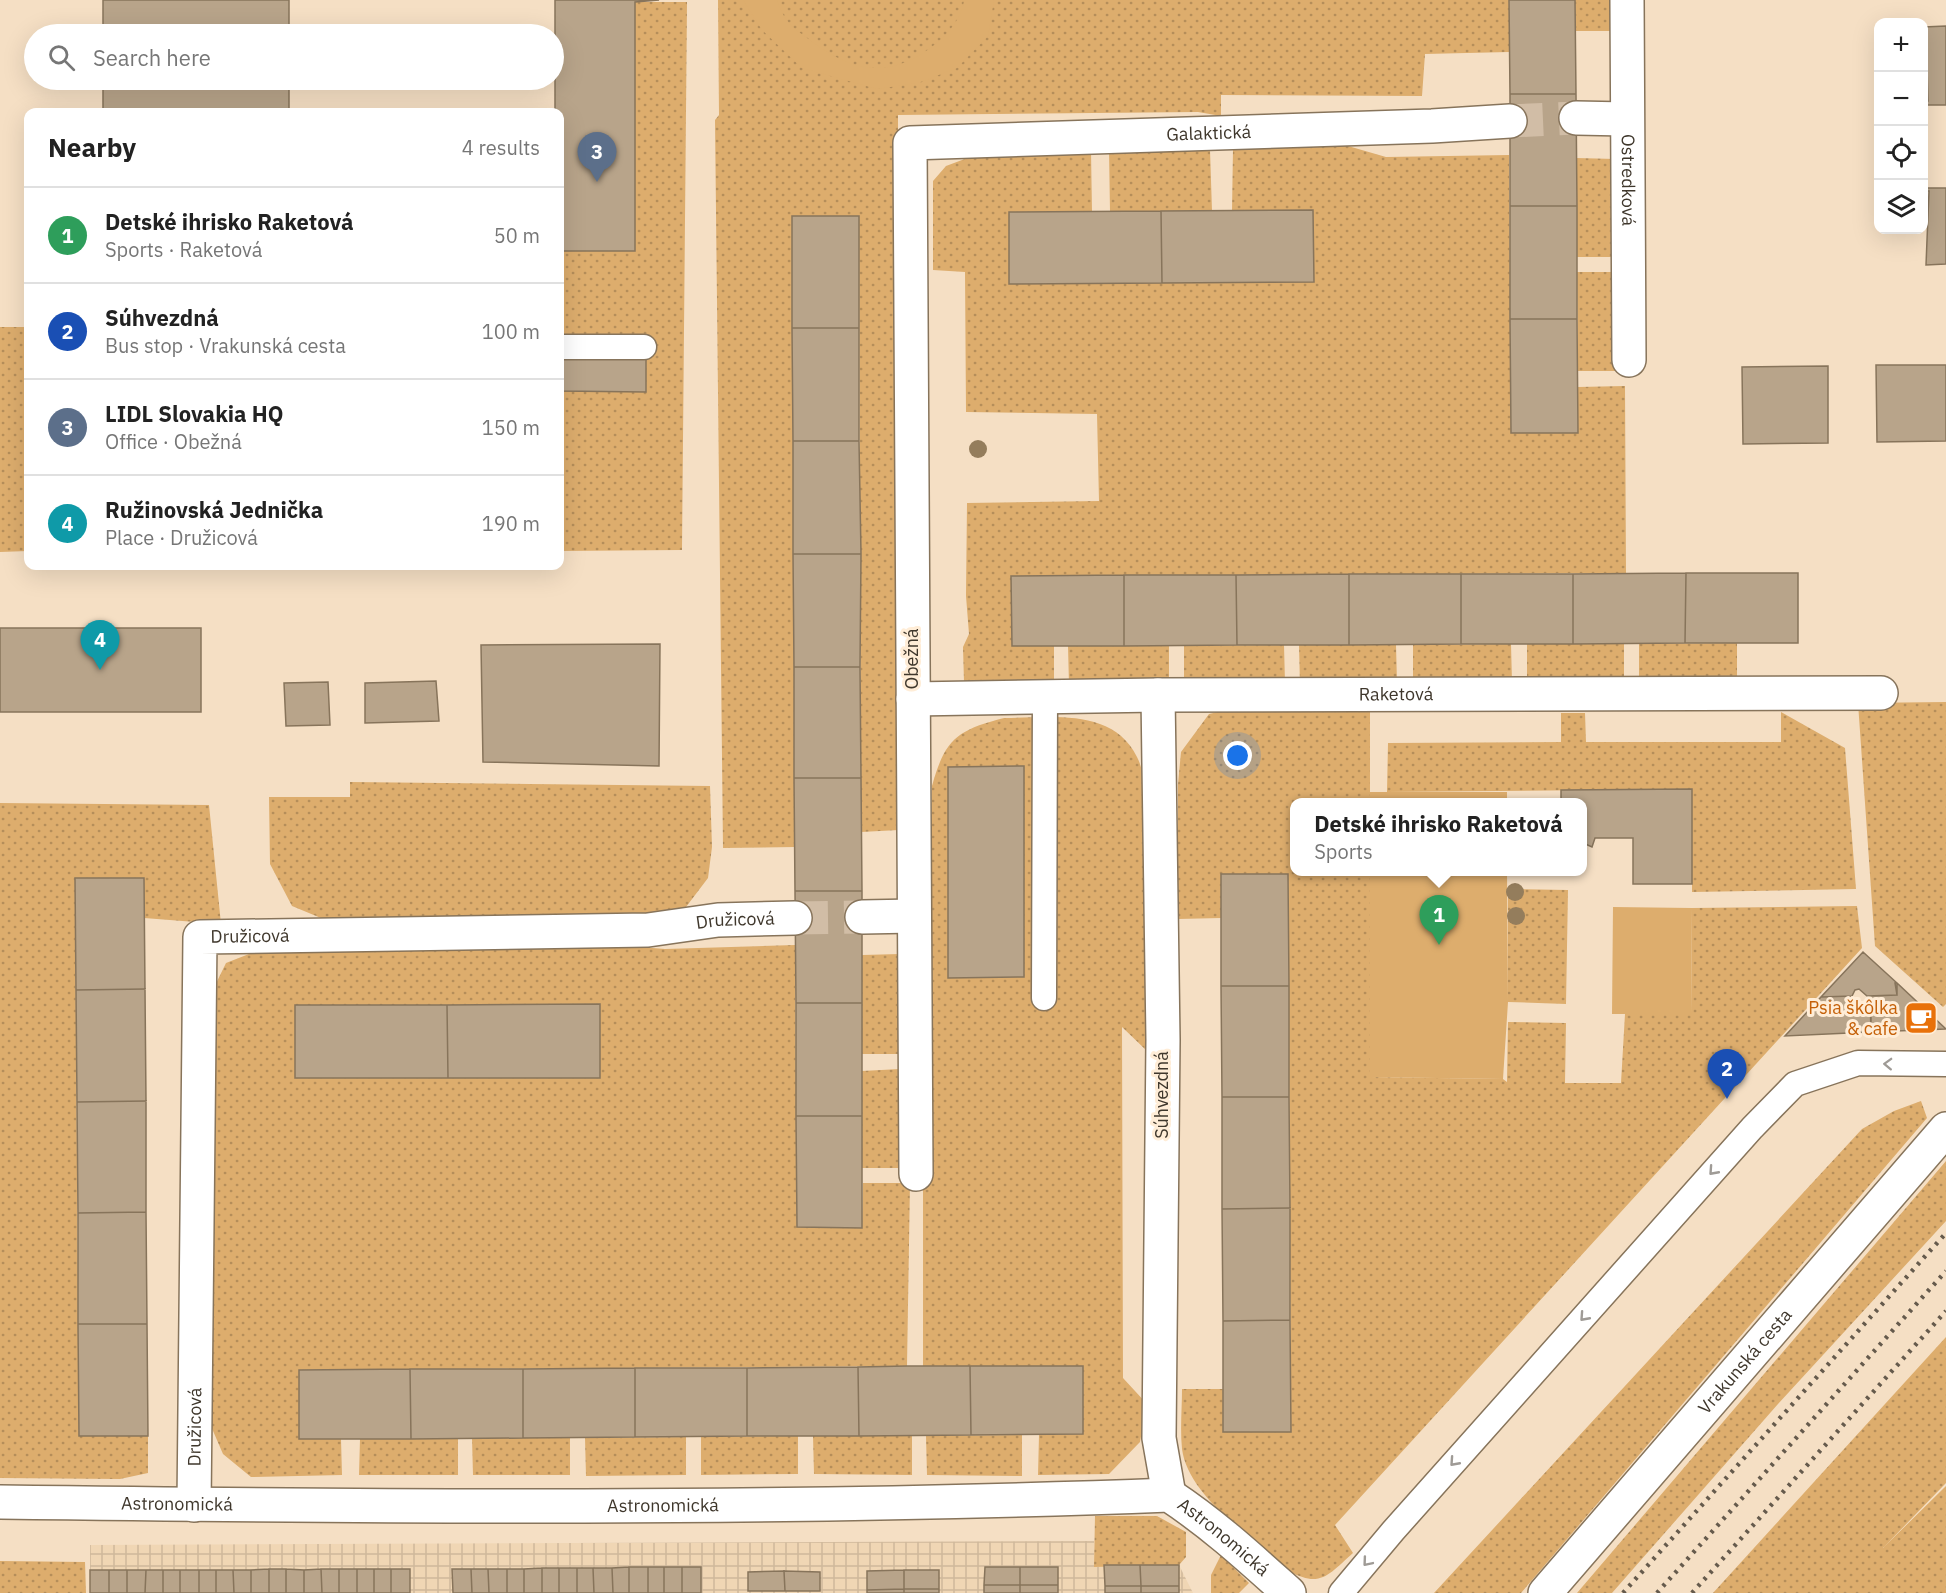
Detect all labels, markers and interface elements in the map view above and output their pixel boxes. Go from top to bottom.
map controls [1874,18,1928,234]
button: + [1874,18,1928,72]
search box [24,24,564,90]
icon: search [45,41,78,74]
text: Search here [93,43,211,72]
button: − [1874,72,1928,126]
street label: Galaktická [1166,120,1252,146]
button: locate [1874,126,1928,180]
text: Nearby [48,130,136,164]
pin: 3 [578,132,616,182]
text: 4 results [462,134,540,161]
street label: Ostredková [1617,134,1640,226]
button: layers [1874,180,1928,234]
text: Detské ihrisko Raketová [105,207,354,236]
text: 1 [62,222,74,249]
text: 50 m [494,222,540,249]
text: Sports · Raketová [105,236,262,263]
text: Súhvezdná [105,303,219,332]
text: 2 [62,318,74,345]
text: 100 m [482,318,540,345]
text: Bus stop · Vrakunská cesta [105,332,346,359]
text: LIDL Slovakia HQ [105,399,283,428]
text: 3 [62,414,74,441]
text: 150 m [482,414,540,441]
text: Office · Obežná [105,428,242,455]
text: Ružinovská Jednička [105,495,323,524]
text: 4 [62,510,74,537]
text: 190 m [482,510,540,537]
text: Place · Družicová [105,524,258,551]
pin: 4 [80,620,120,670]
street label: Obežná [900,628,923,690]
street label: Raketová [1359,682,1434,705]
your location [1223,741,1252,770]
popup [1290,798,1587,876]
text: Detské ihrisko Raketová [1314,809,1563,838]
text: Sports [1314,838,1373,865]
pin: 1 [1420,896,1458,945]
street label: Družicová [694,907,775,934]
street label: Družicová [210,924,290,948]
place label: Psia škôlka & cafe [1808,996,1898,1040]
cafe icon: Psia škôlka & cafe [1903,1000,1939,1036]
pin: 2 [1708,1050,1746,1099]
street label: Súhvezdná [1150,1051,1173,1139]
one-way arrow [1883,1058,1892,1070]
one-way arrow [1709,1165,1720,1175]
street label: Vrakunská cesta [1693,1303,1797,1419]
one-way arrow [1580,1310,1591,1321]
street label: Družicová [182,1387,206,1467]
one-way arrow [1450,1455,1461,1466]
street label: Astronomická [121,1491,233,1516]
street label: Astronomická [607,1493,719,1517]
street label: Astronomická [1173,1493,1275,1581]
one-way arrow [1363,1555,1374,1566]

